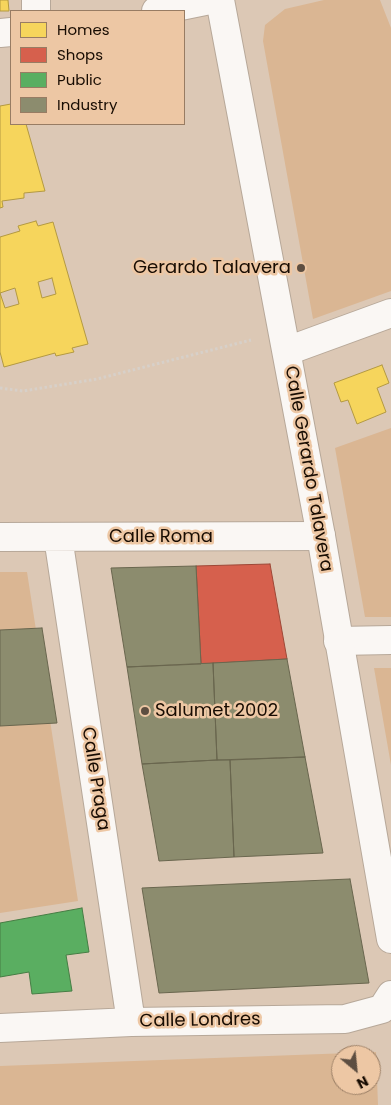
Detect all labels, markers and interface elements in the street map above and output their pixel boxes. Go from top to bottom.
legend [10,10,185,125]
text: Homes [57,19,110,40]
text: Shops [57,44,103,65]
text: Public [57,69,102,90]
text: Industry [57,94,117,115]
place label: Gerardo Talavera [133,257,291,279]
marker: Gerardo Talavera [295,262,307,274]
street label: Calle Gerardo Talavera [279,364,337,574]
street label: Calle Roma [109,526,213,548]
place label: Salumet 2002 [155,700,278,722]
marker: Salumet 2002 [139,705,151,717]
street label: Calle Praga [76,726,114,832]
street label: Calle Londres [139,1009,261,1033]
north arrow [331,1045,381,1095]
text: N [353,1071,372,1094]

